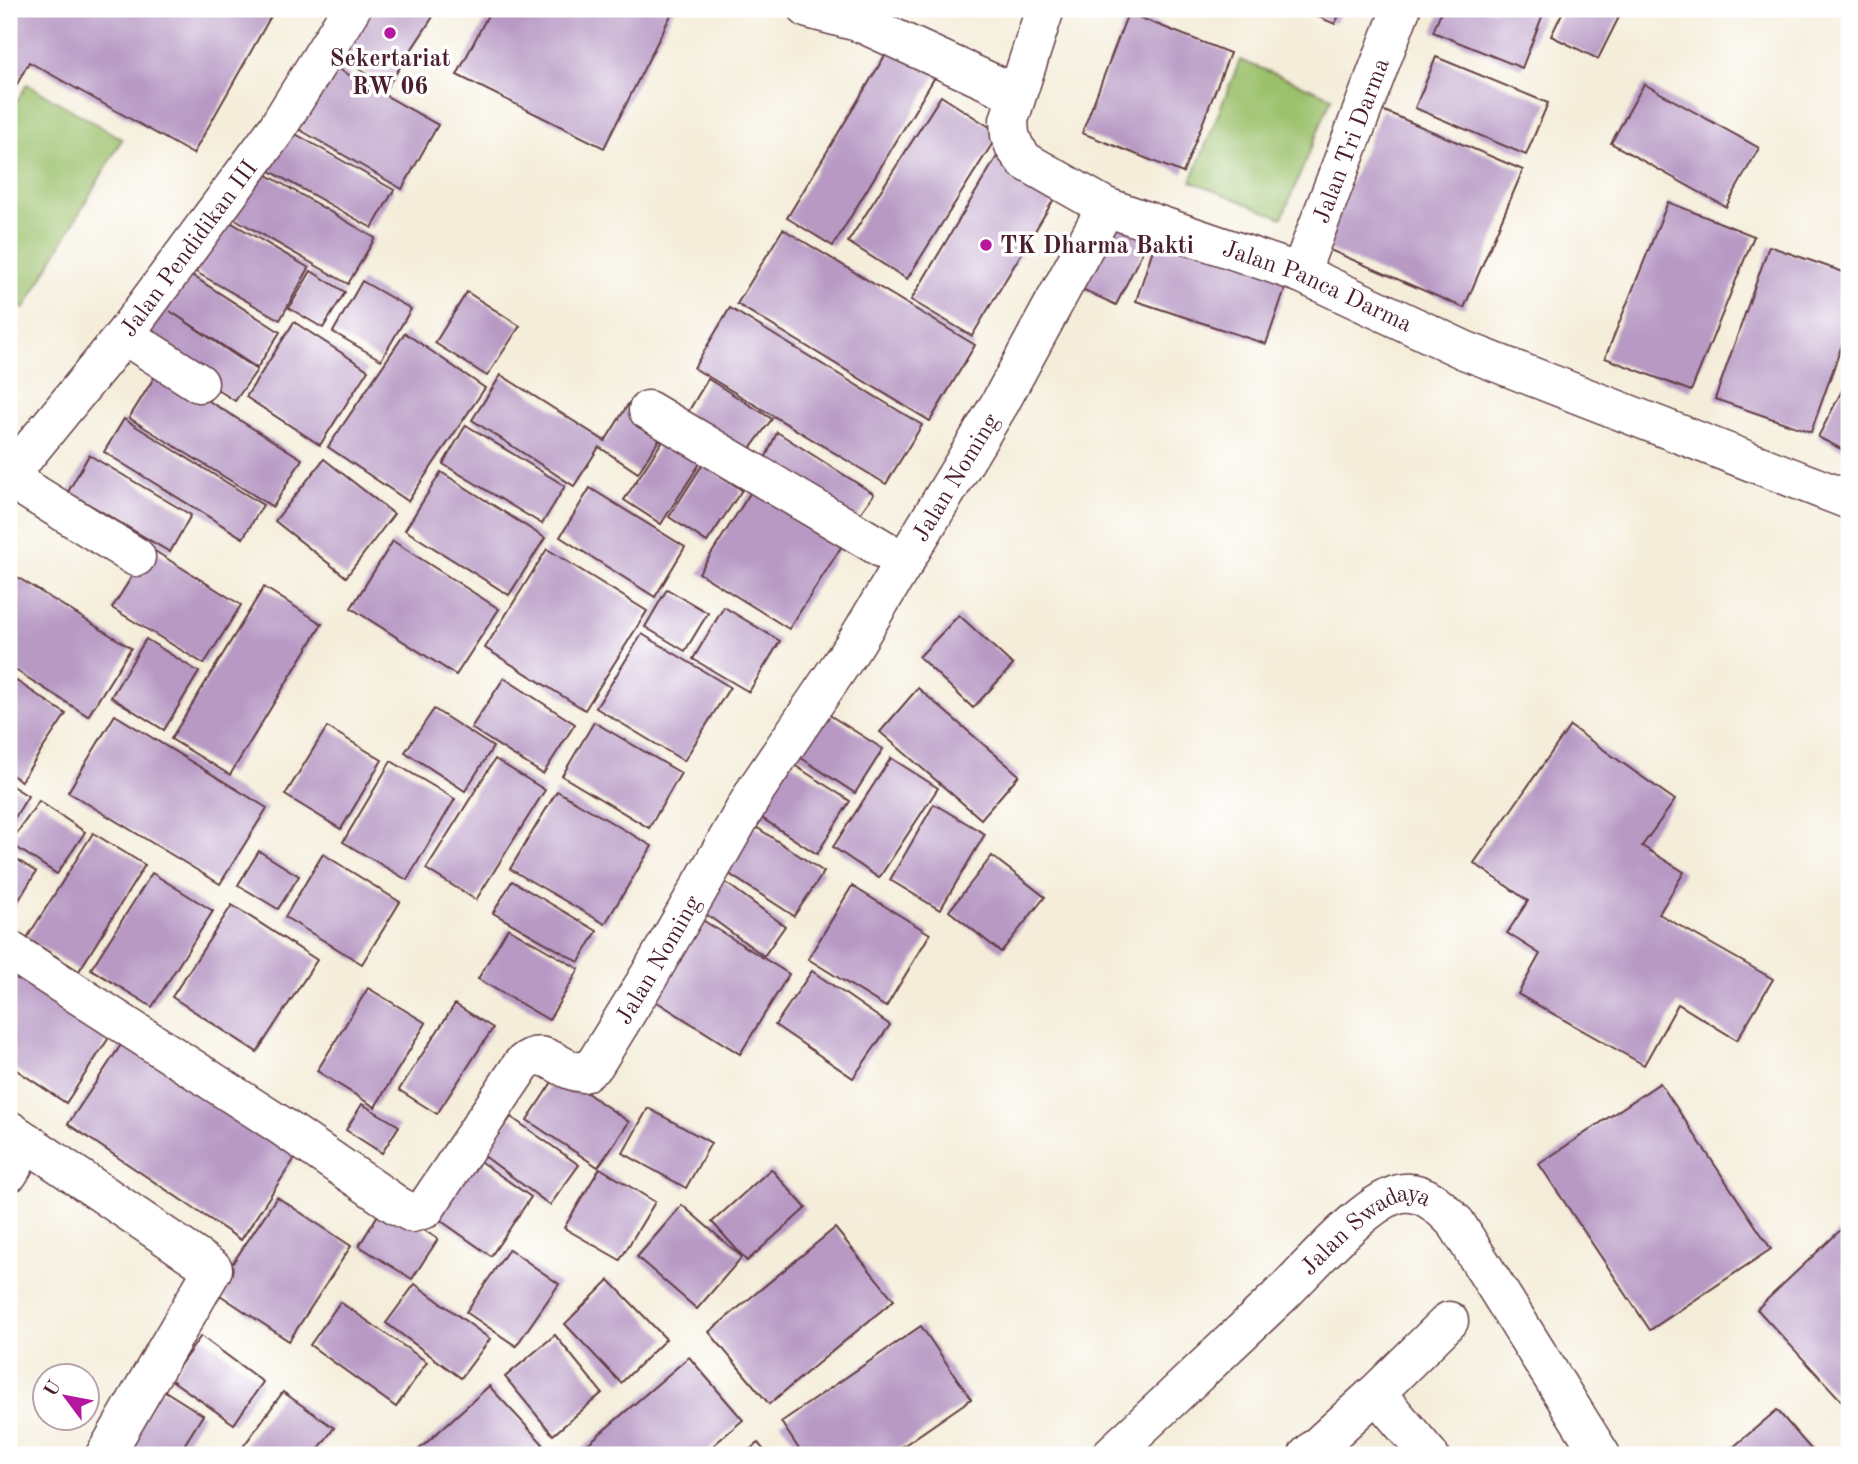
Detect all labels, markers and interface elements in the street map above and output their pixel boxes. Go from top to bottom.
marker: Sekertariat RW 06 [382,25,398,41]
place label: Sekertariat RW 06 [330,48,451,100]
street label: Jalan Tri Darma [1310,55,1395,227]
street label: Jalan Pendidikan III [117,157,263,342]
place label: TK Dharma Bakti [1000,235,1194,259]
marker: TK Dharma Bakti [978,237,994,253]
street label: Jalan Panca Darma [1219,238,1415,338]
street label: Jalan Noming [909,410,1005,546]
street label: Jalan Noming [612,892,707,1029]
street label: Jalan Swadaya [1297,1182,1435,1281]
north arrow [32,1362,102,1432]
text: U [42,1378,66,1401]

